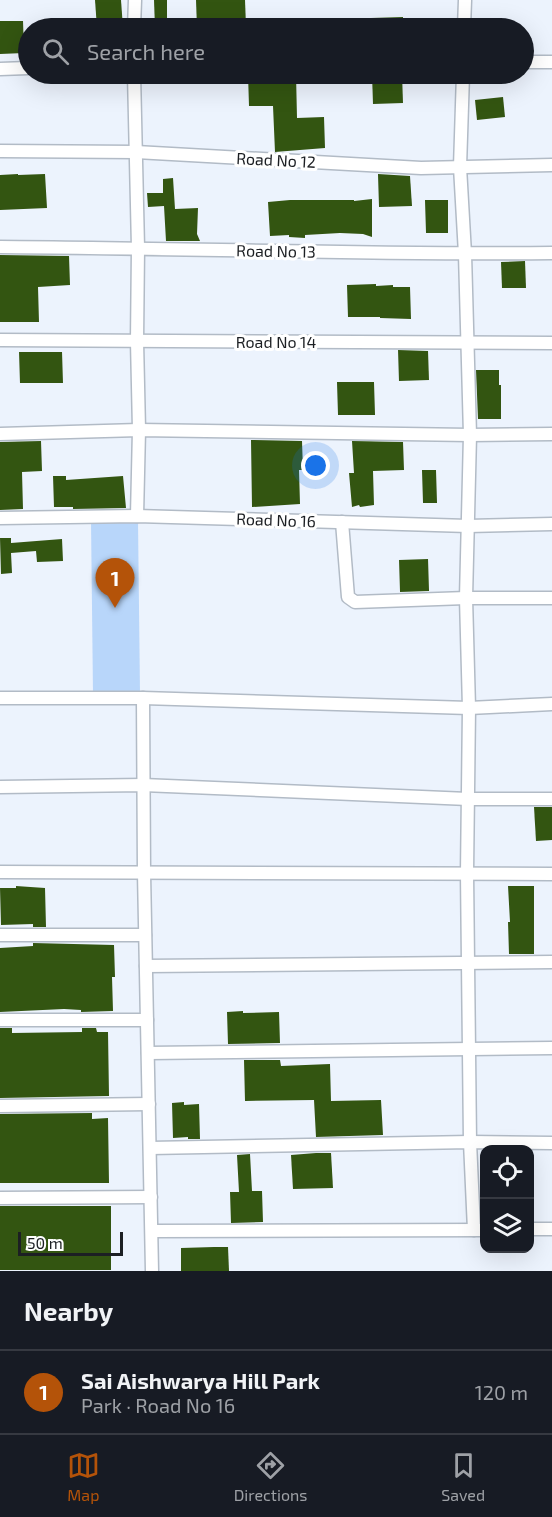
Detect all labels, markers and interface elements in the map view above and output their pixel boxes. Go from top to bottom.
search box [18,18,534,84]
icon: search [39,35,72,68]
text: Search here [87,38,205,64]
street label: Road No 12 [236,148,316,171]
street label: Road No 13 [236,240,316,261]
street label: Road No 14 [236,332,316,351]
your location [301,451,330,480]
street label: Road No 16 [236,509,316,530]
pin: 1 [96,558,134,608]
map controls [480,1145,534,1253]
button: locate [480,1145,534,1199]
button: layers [480,1199,534,1253]
scale bar [18,1229,123,1256]
text: 50 m [27,1233,63,1252]
text: Nearby [24,1295,113,1326]
text: Sai Aishwarya Hill Park [81,1367,320,1393]
text: 1 [39,1380,48,1404]
text: 120 m [475,1380,528,1404]
text: Park · Road No 16 [81,1393,235,1417]
tab: Map [67,1449,100,1504]
tab: Directions [234,1449,307,1504]
tab: Saved [441,1449,485,1504]

